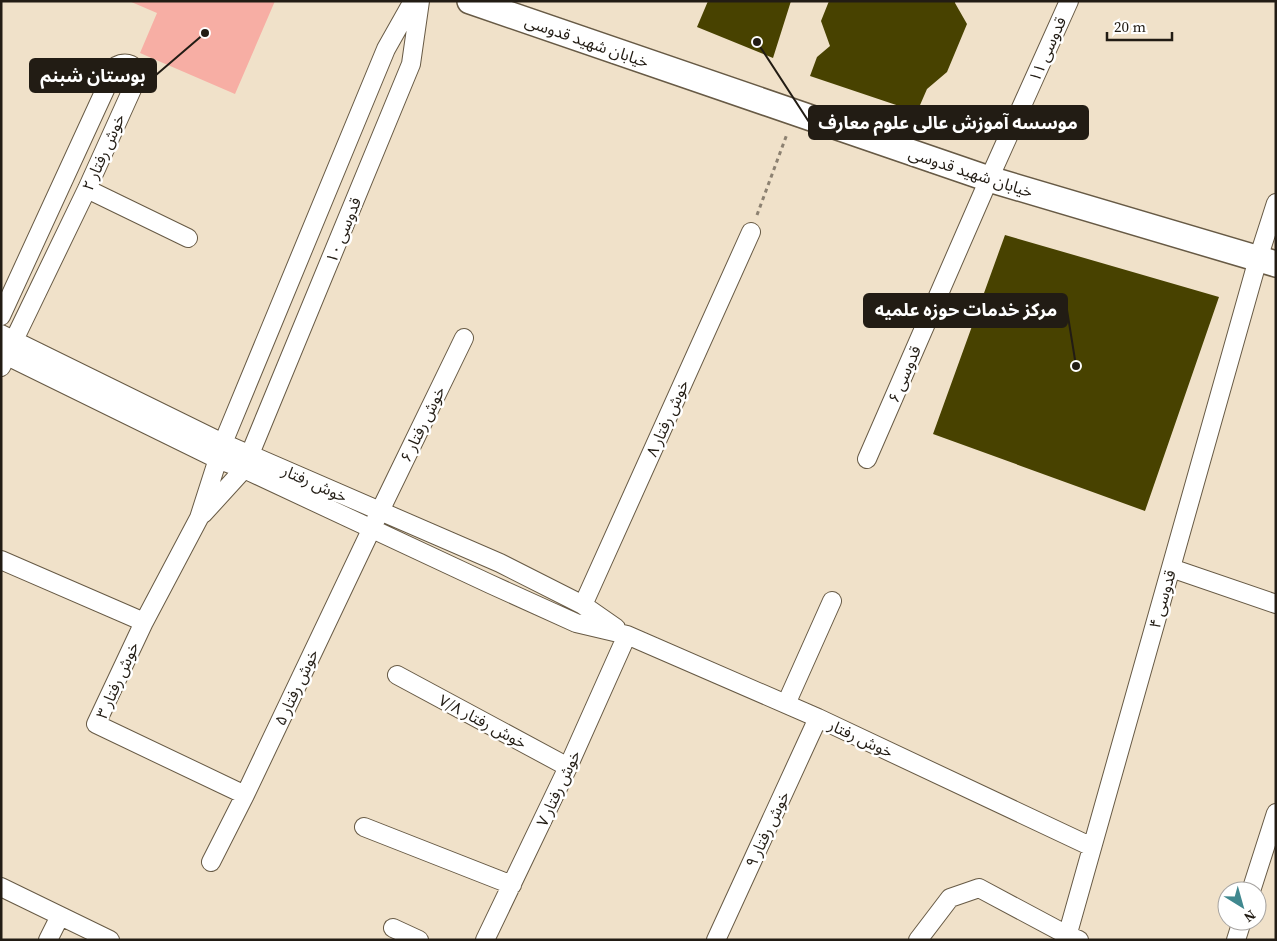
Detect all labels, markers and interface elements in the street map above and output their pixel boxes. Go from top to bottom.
street label: خیابان شهید قدوسی [522,9,652,73]
scale bar [1107,10,1172,42]
street label: قدوسی ۱۱ [1023,13,1071,85]
text: 20 m [1114,16,1146,37]
callout: بوستان شبنم [30,59,156,92]
text: بوستان شبنم [40,63,146,89]
callout: موسسه آموزش عالی علوم معارف [809,106,1088,139]
street label: خوش رفتار ۲ [76,110,130,194]
text: موسسه آموزش عالی علوم معارف [818,110,1078,136]
street label: خیابان شهید قدوسی [906,141,1036,203]
street label: قدوسی ۱۰ [320,194,366,266]
callout: مرکز خدمات حوزه علمیه [864,294,1067,327]
text: مرکز خدمات حوزه علمیه [875,297,1057,322]
street label: قدوسی ۶ [882,342,926,406]
street label: خوش رفتار ۸ [640,376,694,460]
street label: خوش رفتار ۶ [394,382,450,466]
street label: خوش رفتار [278,458,351,507]
street label: قدوسی ۴ [1143,567,1181,631]
street label: خوش رفتار ۳ [90,638,144,722]
street label: خوش رفتار ۵ [269,645,323,729]
street label: خوش رفتار ۷/۸ [435,689,531,753]
street label: خوش رفتار [824,713,897,763]
street label: خوش رفتار ۷ [531,746,585,830]
street label: خوش رفتار ۹ [740,787,794,871]
north arrow [1217,881,1267,931]
text: N [1240,905,1260,927]

